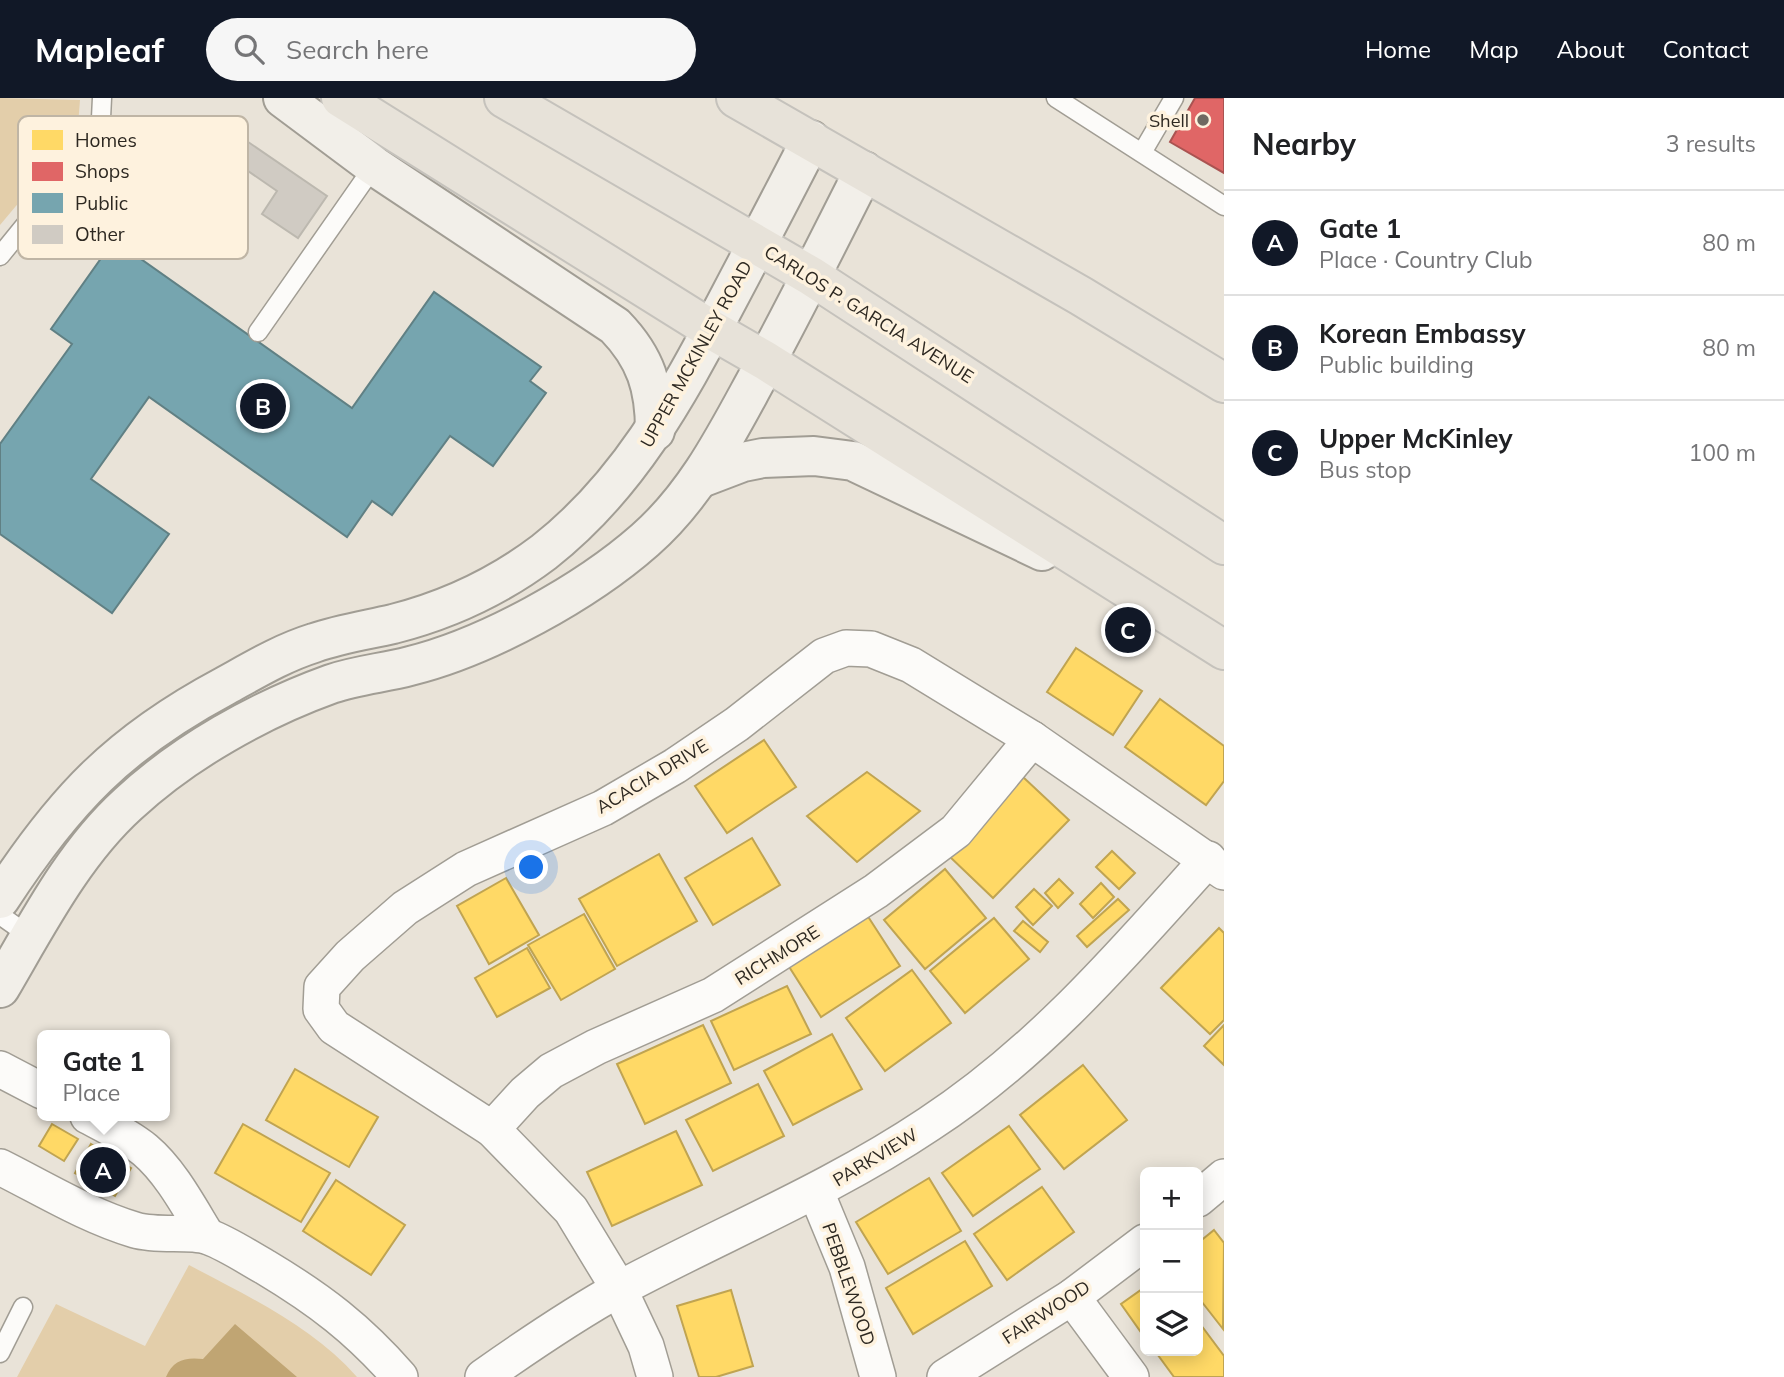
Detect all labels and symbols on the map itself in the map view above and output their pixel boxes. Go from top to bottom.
place label: Shell [1149,109,1189,132]
marker: Shell [1195,112,1211,128]
legend [18,116,248,259]
text: Homes [75,128,137,152]
text: Shops [75,159,130,183]
text: Public [75,191,128,215]
text: Other [75,222,125,246]
street label: CARLOS P. GARCIA AVENUE [760,240,978,388]
street label: UPPER MCKINLEY ROAD [635,257,757,451]
pin: B [240,380,286,432]
pin: C [1105,604,1151,656]
street label: ACACIA DRIVE [592,734,712,818]
your location [514,850,548,884]
street label: RICHMORE [730,920,824,990]
street label: PARKVIEW [828,1123,922,1191]
pin: A [80,1144,126,1196]
street label: PEBBLEWOOD [817,1220,881,1348]
street label: FAIRWOOD [998,1275,1094,1349]

